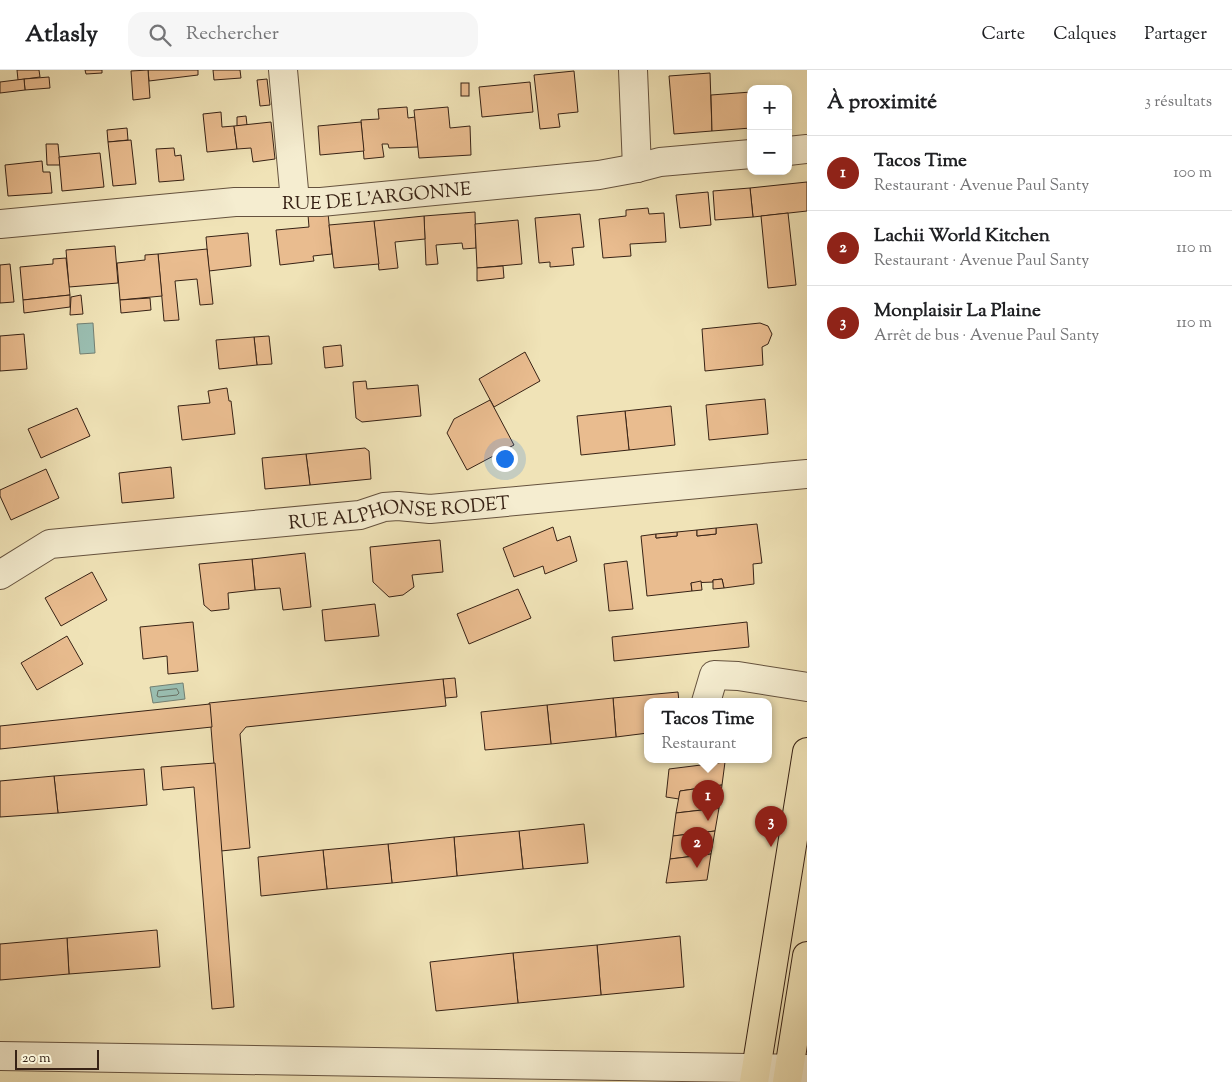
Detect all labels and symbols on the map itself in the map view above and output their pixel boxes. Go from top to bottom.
street label: RUE DE L'ARGONNE [282,176,473,218]
your location [492,446,518,472]
street label: RUE ALPHONSE RODET [287,491,511,538]
pin: 1 [692,780,724,821]
pin: 3 [755,806,787,847]
pin: 2 [681,827,713,868]
scale bar [15,1047,99,1070]

